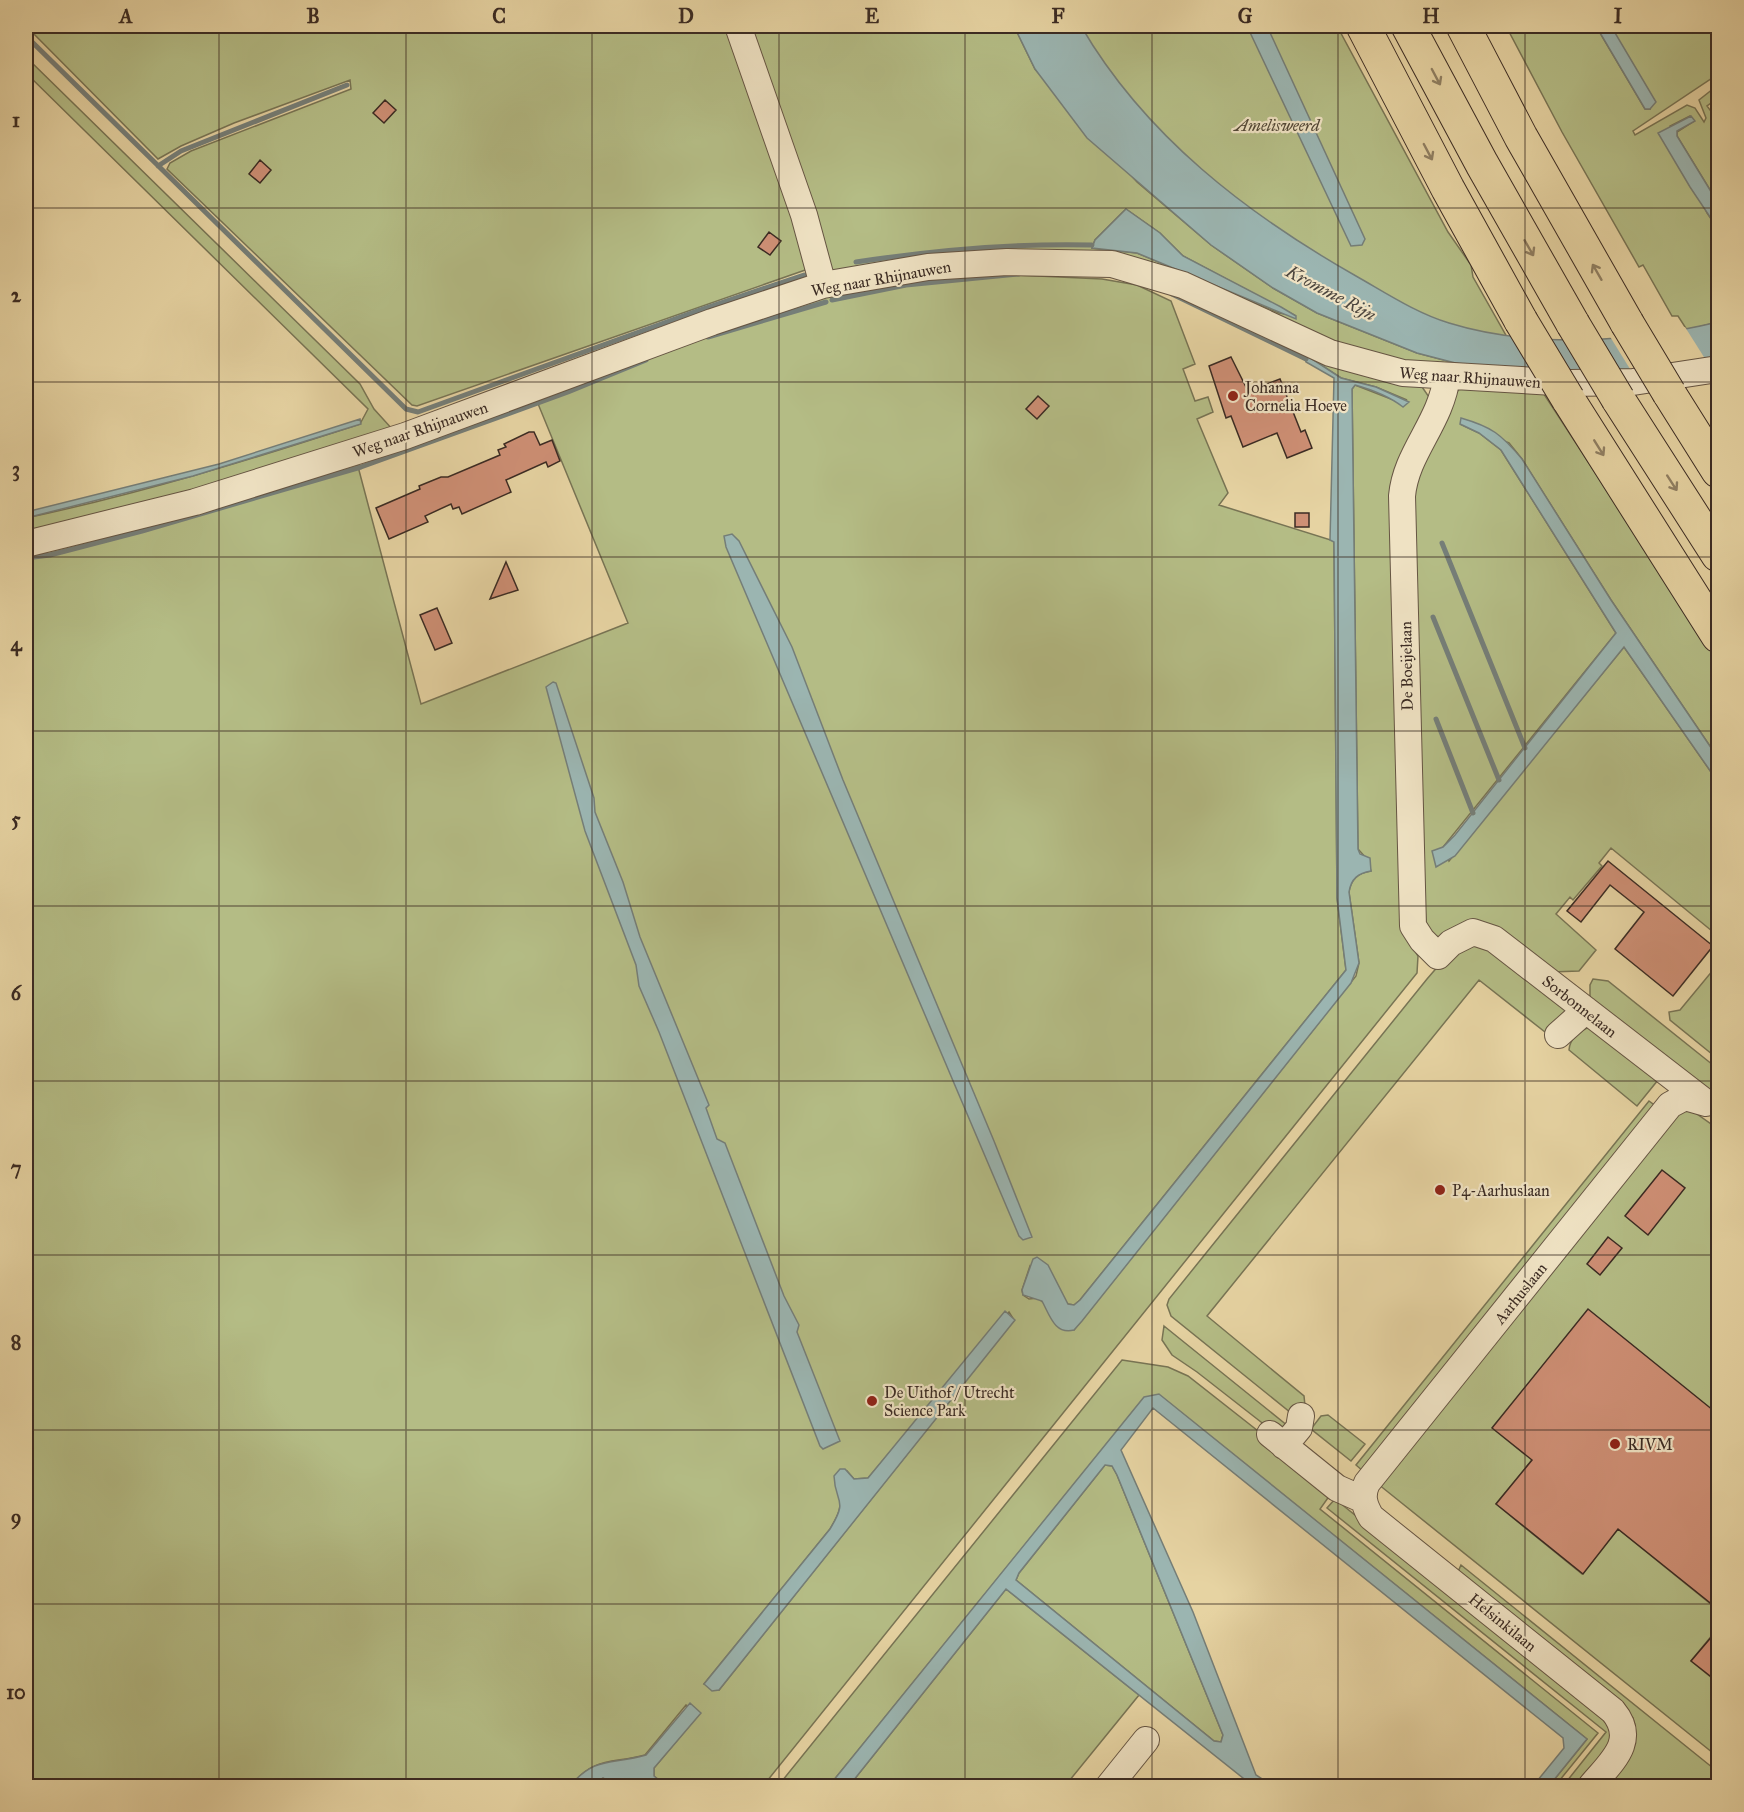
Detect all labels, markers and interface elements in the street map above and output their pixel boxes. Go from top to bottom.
text: A [117,4,133,28]
text: B [306,4,320,28]
text: C [492,4,506,28]
text: D [678,4,694,28]
text: E [865,4,880,28]
text: F [1051,4,1065,28]
text: G [1238,4,1253,28]
text: H [1422,4,1440,28]
text: I [1614,4,1623,28]
one-way arrow [1430,68,1442,86]
text: 1 [12,108,20,132]
park label: Amelisweerd [1232,116,1321,135]
one-way arrow [1423,143,1434,161]
one-way arrow [1524,239,1536,256]
street label: Weg naar Rhijnauwen [810,257,953,301]
water label: Kromme Rijn [1282,260,1380,326]
one-way arrow [1591,264,1603,281]
text: 2 [11,283,22,307]
street label: Weg naar Rhijnauwen [1399,363,1542,393]
place label: Johanna Cornelia Hoeve [1243,378,1347,415]
marker: Johanna Cornelia Hoeve [1226,389,1240,403]
street label: Weg naar Rhijnauwen [350,397,491,462]
one-way arrow [1593,440,1605,456]
text: 3 [12,457,20,482]
one-way arrow [1667,474,1679,491]
street label: De Boeijelaan [1396,621,1417,711]
text: 4 [10,632,22,657]
text: 5 [11,807,21,831]
street label: Sorbonnelaan [1538,971,1621,1042]
text: 6 [11,981,23,1005]
text: 7 [11,1156,22,1180]
place label: P4-Aarhuslaan [1452,1181,1550,1200]
marker: P4-Aarhuslaan [1433,1183,1447,1197]
street label: Aarhuslaan [1489,1259,1551,1328]
text: 8 [11,1330,21,1354]
place label: De Uithof / Utrecht Science Park [884,1383,1015,1420]
marker: De Uithof / Utrecht Science Park [865,1394,879,1408]
place label: RIVM [1627,1435,1673,1454]
marker: RIVM [1608,1437,1622,1451]
text: 9 [11,1505,21,1530]
street label: Helsinkilaan [1465,1589,1541,1656]
text: 10 [6,1680,26,1704]

